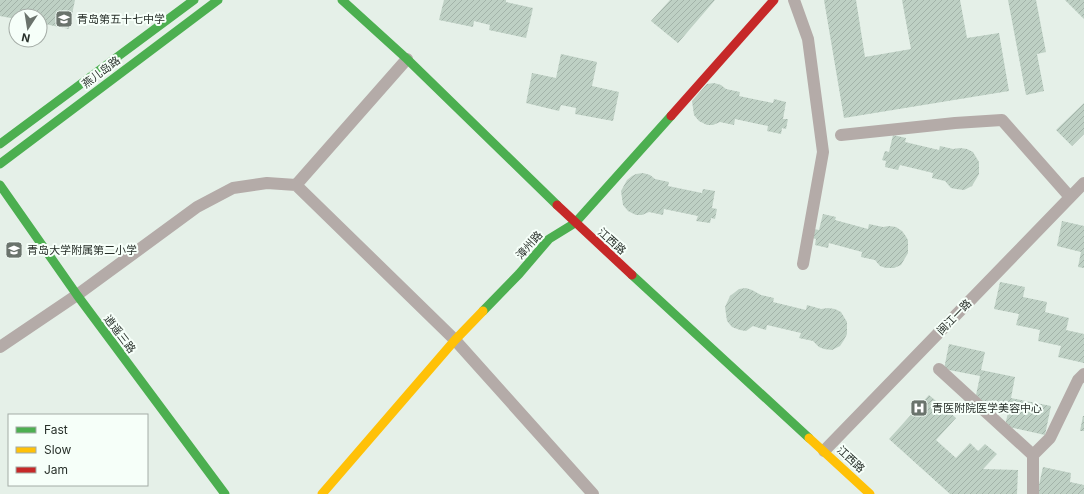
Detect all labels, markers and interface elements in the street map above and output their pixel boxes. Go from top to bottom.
north arrow [8,8,48,48]
school or university icon: 青岛第五十七中学 [54,9,74,29]
place label: 青岛第五十七中学 [77,12,165,26]
text: N [20,30,31,46]
street label: 燕儿岛路 [79,53,123,91]
street label: 江西路 [595,225,629,257]
street label: 漳州路 [513,228,545,262]
school or university icon: 青岛大学附属第二小学 [4,240,24,260]
place label: 青岛大学附属第二小学 [27,243,137,257]
street label: 闽江一路 [934,296,974,338]
street label: 逍遥三路 [101,312,139,356]
hospital icon: 青医附院医学美容中心 [909,398,929,418]
place label: 青医附院医学美容中心 [932,401,1042,415]
legend [8,414,148,486]
text: Fast [44,422,68,437]
text: Slow [44,442,72,457]
street label: 江西路 [834,443,868,475]
text: Jam [44,462,68,477]

